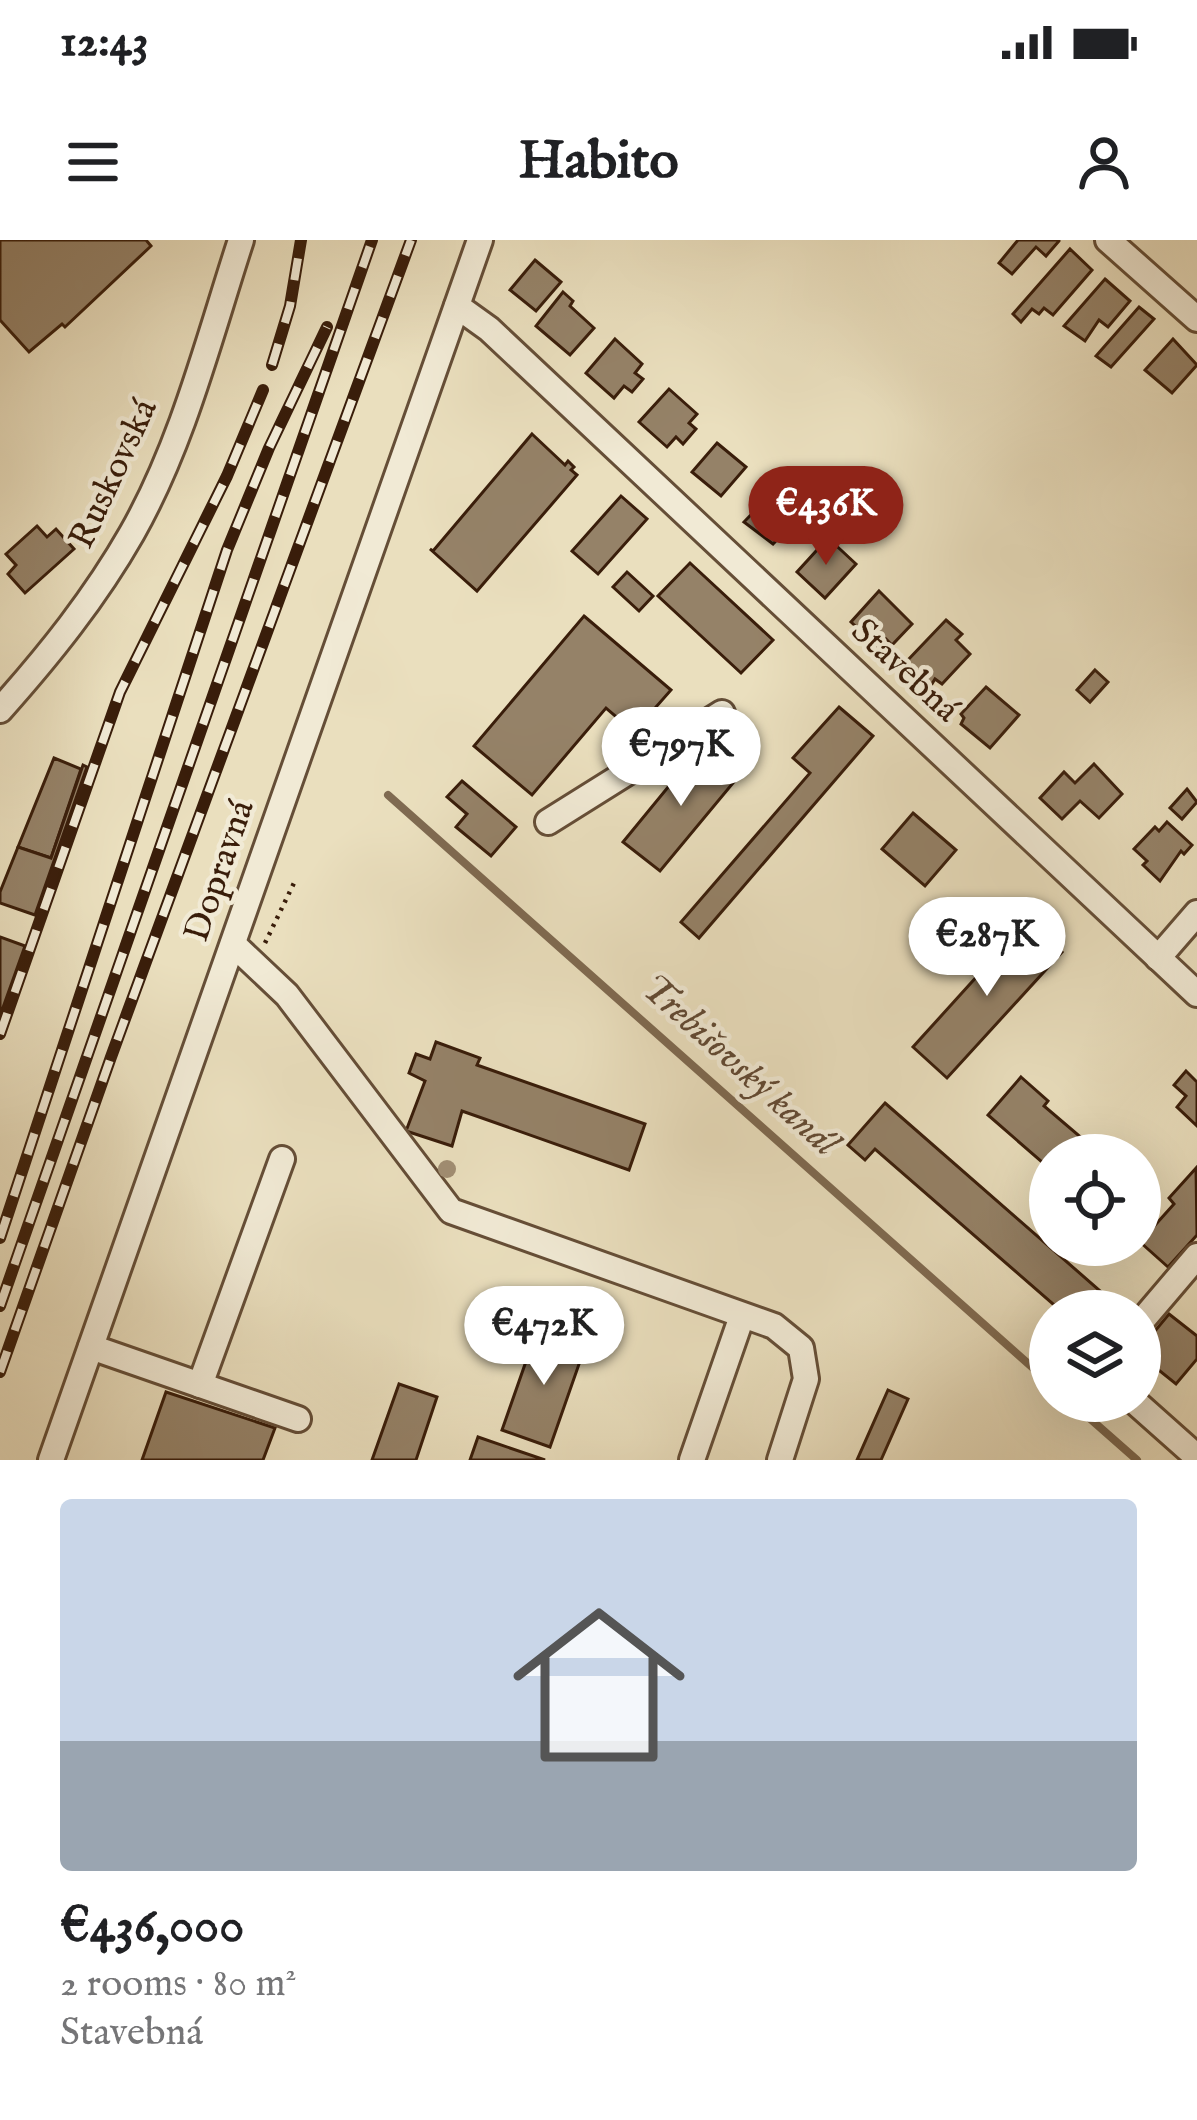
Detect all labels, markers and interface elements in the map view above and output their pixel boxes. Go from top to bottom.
text: 12:43 [60,14,149,71]
text: Habito [518,128,679,197]
icon: menu [60,129,126,195]
icon: person [1071,129,1137,195]
street label: Ruskovská [59,391,169,556]
pin: €436K [742,466,910,568]
text: €436K [775,480,877,529]
street label: Stavebná [841,609,969,733]
pin: €797K [597,707,765,809]
text: €797K [629,721,733,770]
street label: Dopravná [174,794,266,948]
pin: €287K [903,897,1071,999]
text: €287K [936,911,1038,960]
water label: Trebišovský kanál [630,964,850,1170]
map controls [1029,1134,1161,1422]
button: locate [1029,1134,1161,1266]
pin: €472K [460,1286,628,1388]
button: layers [1029,1290,1161,1422]
text: €472K [491,1300,597,1349]
icon: home [491,1577,707,1793]
text: €436,000 [60,1895,244,1960]
text: 2 rooms · 80 m² [60,1960,297,2009]
text: Stavebná [60,2009,203,2058]

